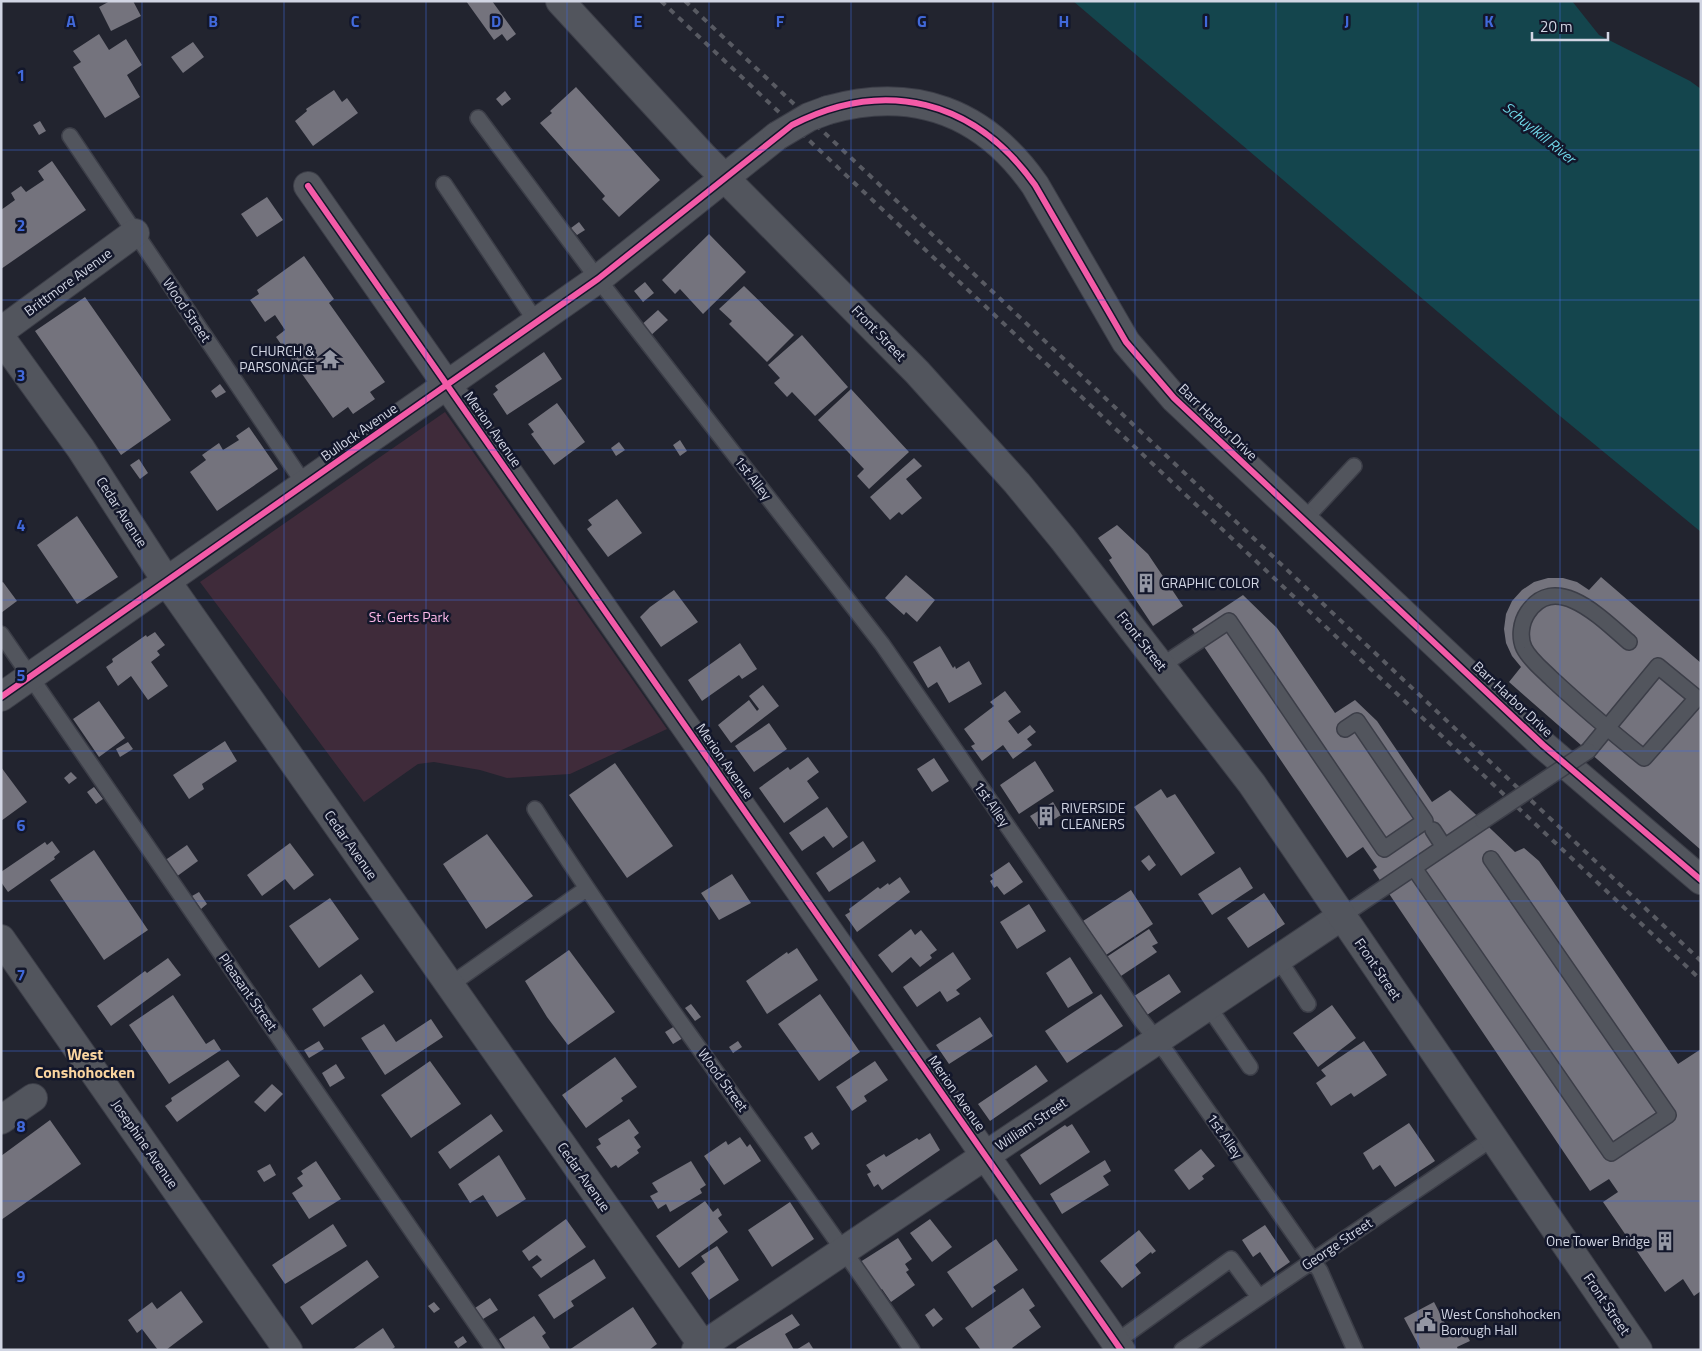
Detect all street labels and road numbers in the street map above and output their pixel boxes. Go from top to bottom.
street label: Brittmore Avenue [19,243,116,321]
street label: Wood Street [158,273,217,346]
street label: Front Street [847,300,912,365]
street label: Barr Harbor Drive [1174,378,1263,465]
street label: Merion Avenue [459,386,527,471]
street label: Bullock Avenue [316,397,401,466]
street label: 1st Alley [729,451,777,504]
street label: Cedar Avenue [92,472,153,551]
street label: Front Street [1112,606,1172,675]
street label: Barr Harbor Drive [1469,656,1558,741]
street label: Merion Avenue [691,718,759,803]
street label: 1st Alley [969,777,1016,831]
street label: Cedar Avenue [320,806,383,884]
street label: Front Street [1350,934,1407,1004]
street label: Pleasant Street [214,949,283,1035]
street label: Wood Street [693,1044,754,1116]
street label: Merion Avenue [923,1050,991,1135]
street label: William Street [990,1092,1071,1155]
street label: Josephine Avenue [107,1095,184,1192]
street label: 1st Alley [1202,1109,1249,1163]
street label: Cedar Avenue [553,1138,616,1216]
street label: George Street [1297,1212,1376,1275]
street label: Front Street [1579,1269,1636,1339]

